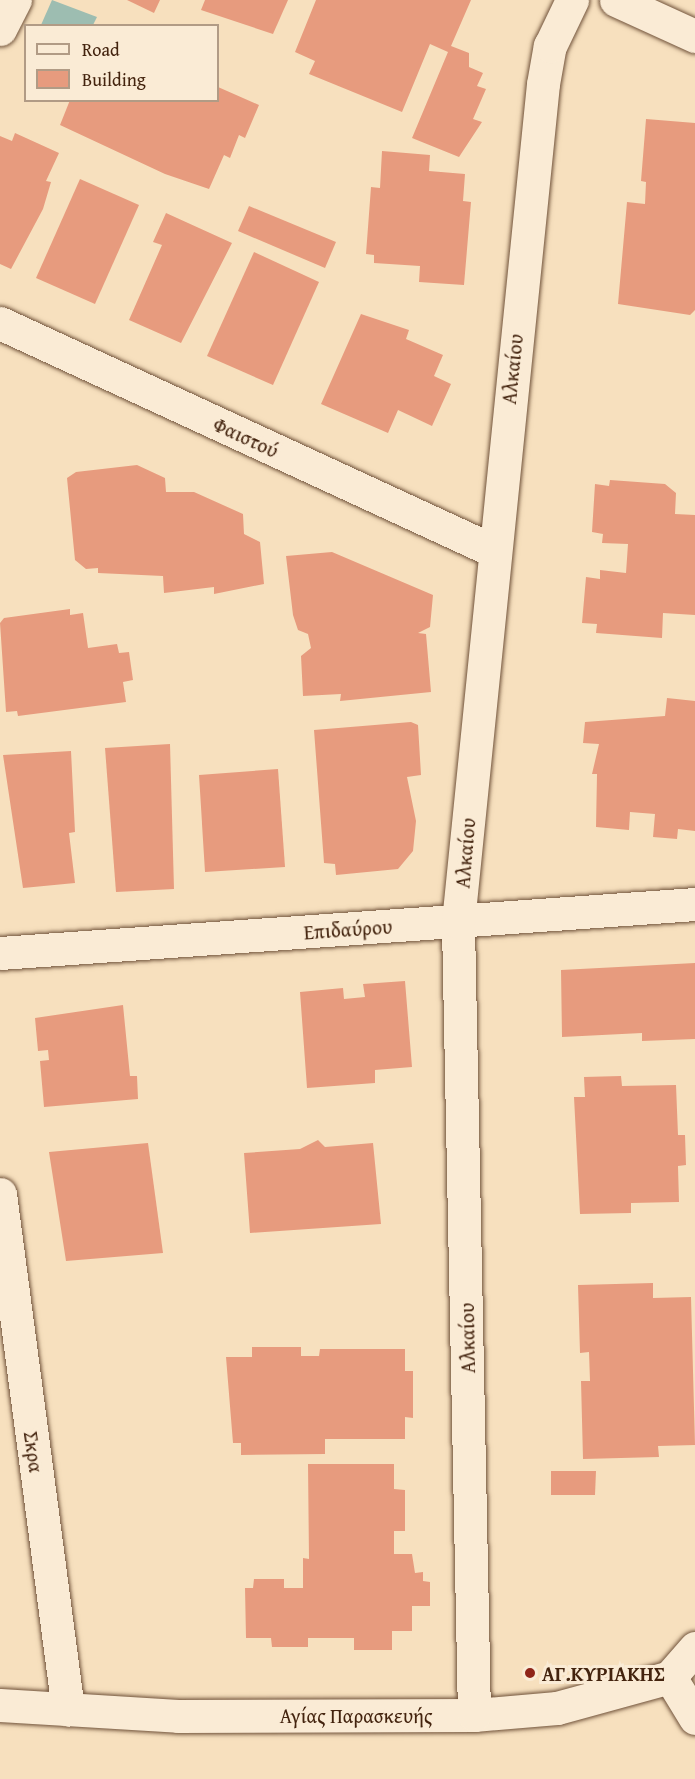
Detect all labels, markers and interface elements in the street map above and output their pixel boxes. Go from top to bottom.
legend [24,24,219,102]
text: Road [82,36,120,63]
text: Building [82,66,146,93]
street label: Αλκαίου [496,333,528,405]
street label: Φαιστού [210,411,282,463]
street label: Αλκαίου [450,817,480,889]
street label: Επιδαύρου [303,914,393,944]
street label: Αλκαίου [454,1302,480,1374]
street label: Σκρα [19,1430,49,1474]
place label: ΑΓ.ΚΥΡΙΑΚΗΣ [542,1661,665,1685]
marker: ΑΓ.ΚΥΡΙΑΚΗΣ [523,1666,537,1680]
street label: Αγίας Παρασκευής [280,1703,432,1727]

